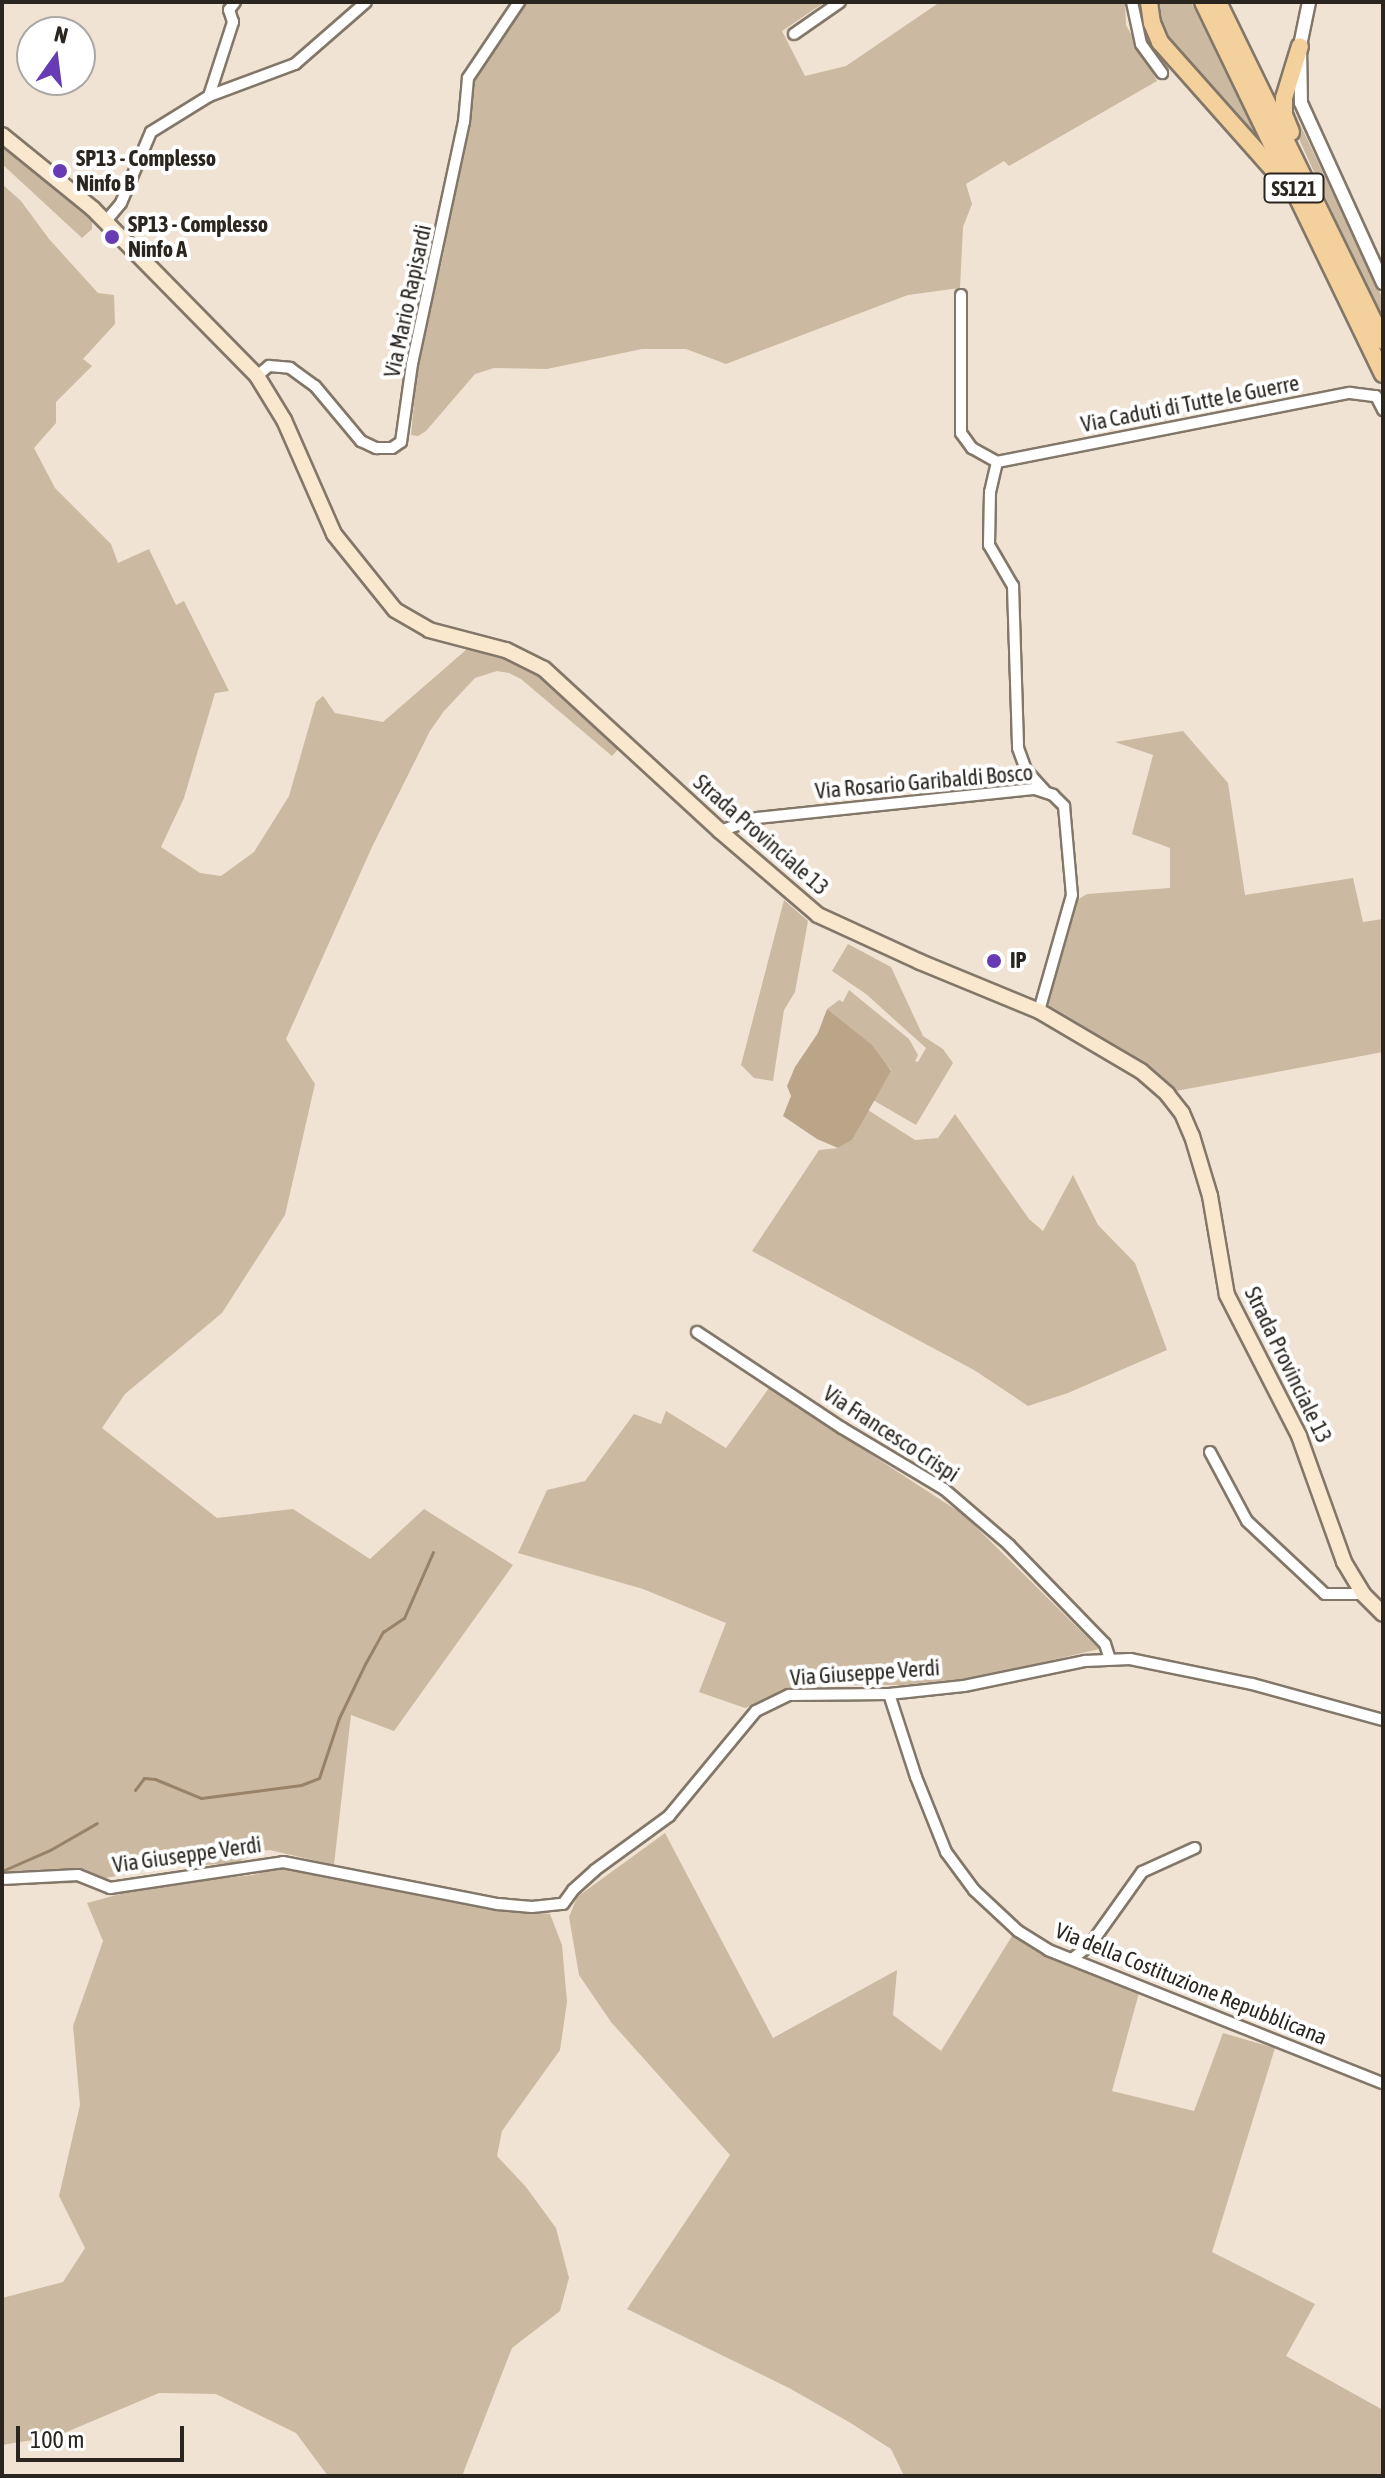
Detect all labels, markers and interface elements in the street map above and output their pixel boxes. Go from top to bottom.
north arrow [16,16,96,96]
text: N [52,20,71,49]
place label: SP13 - Complesso Ninfo B [76,145,216,196]
marker: SP13 - Complesso Ninfo B [51,162,69,180]
road number: SS121 [1262,172,1326,204]
place label: SP13 - Complesso Ninfo A [128,211,268,262]
street label: Via Mario Rapisardi [379,222,437,380]
marker: SP13 - Complesso Ninfo A [103,228,121,246]
street label: Via Caduti di Tutte le Guerre [1079,370,1301,438]
street label: Via Rosario Garibaldi Bosco [814,759,1034,805]
street label: Strada Provinciale 13 [688,769,834,901]
place label: IP [1010,948,1026,974]
marker: IP [985,952,1003,970]
street label: Strada Provinciale 13 [1239,1283,1337,1447]
street label: Via Francesco Crispi [818,1380,964,1488]
street label: Via Giuseppe Verdi [789,1655,941,1691]
street label: Via Giuseppe Verdi [111,1831,263,1879]
street label: Via della Costituzione Repubblicana [1051,1917,1331,2051]
scale bar [20,2410,188,2460]
text: 100 m [30,2426,84,2453]

